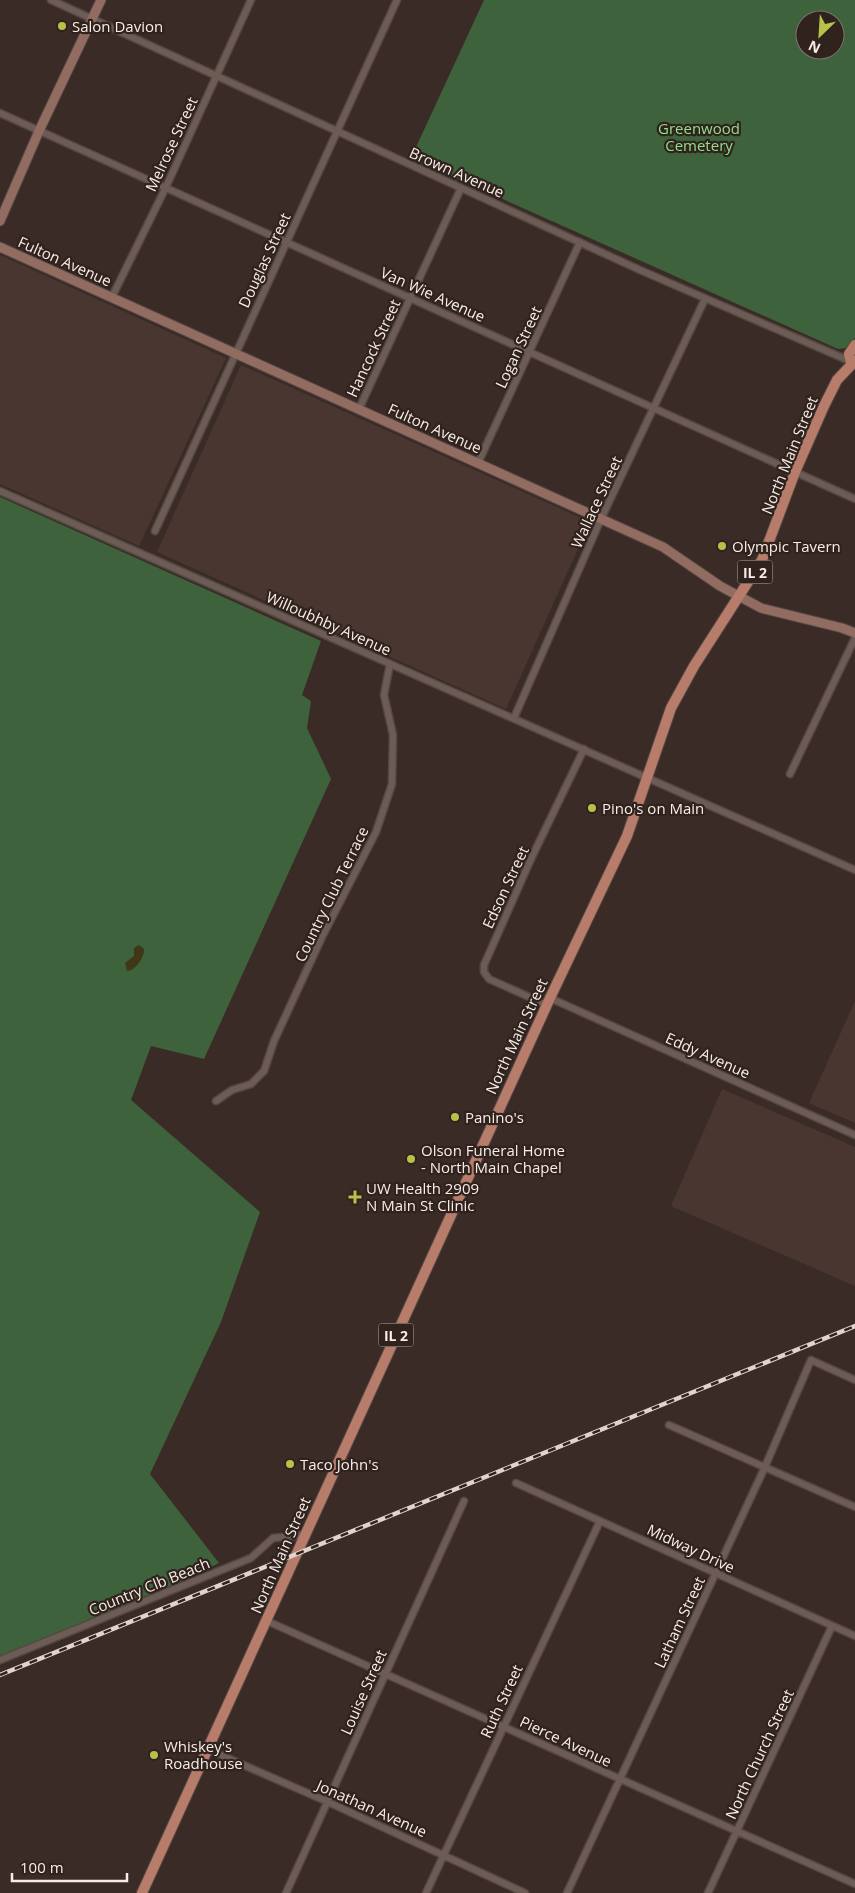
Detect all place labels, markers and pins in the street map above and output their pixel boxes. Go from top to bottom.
place label: Salon Davion [72,16,163,36]
marker: Salon Davion [56,20,68,32]
place label: Olympic Tavern [732,536,841,556]
marker: Olympic Tavern [716,540,728,552]
place label: Pino's on Main [602,798,704,818]
marker: Pino's on Main [586,802,598,814]
place label: Panino's [465,1107,524,1127]
marker: Panino's [449,1111,461,1123]
place label: Olson Funeral Home - North Main Chapel [421,1140,565,1177]
marker: Olson Funeral Home - North Main Chapel [405,1153,417,1165]
place label: UW Health 2909 N Main St Clinic [366,1178,479,1215]
marker: UW Health 2909 N Main St Clinic [348,1190,362,1204]
place label: Taco John's [300,1454,379,1474]
marker: Taco John's [284,1458,296,1470]
place label: Whiskey's Roadhouse [164,1736,243,1773]
marker: Whiskey's Roadhouse [148,1749,160,1761]

